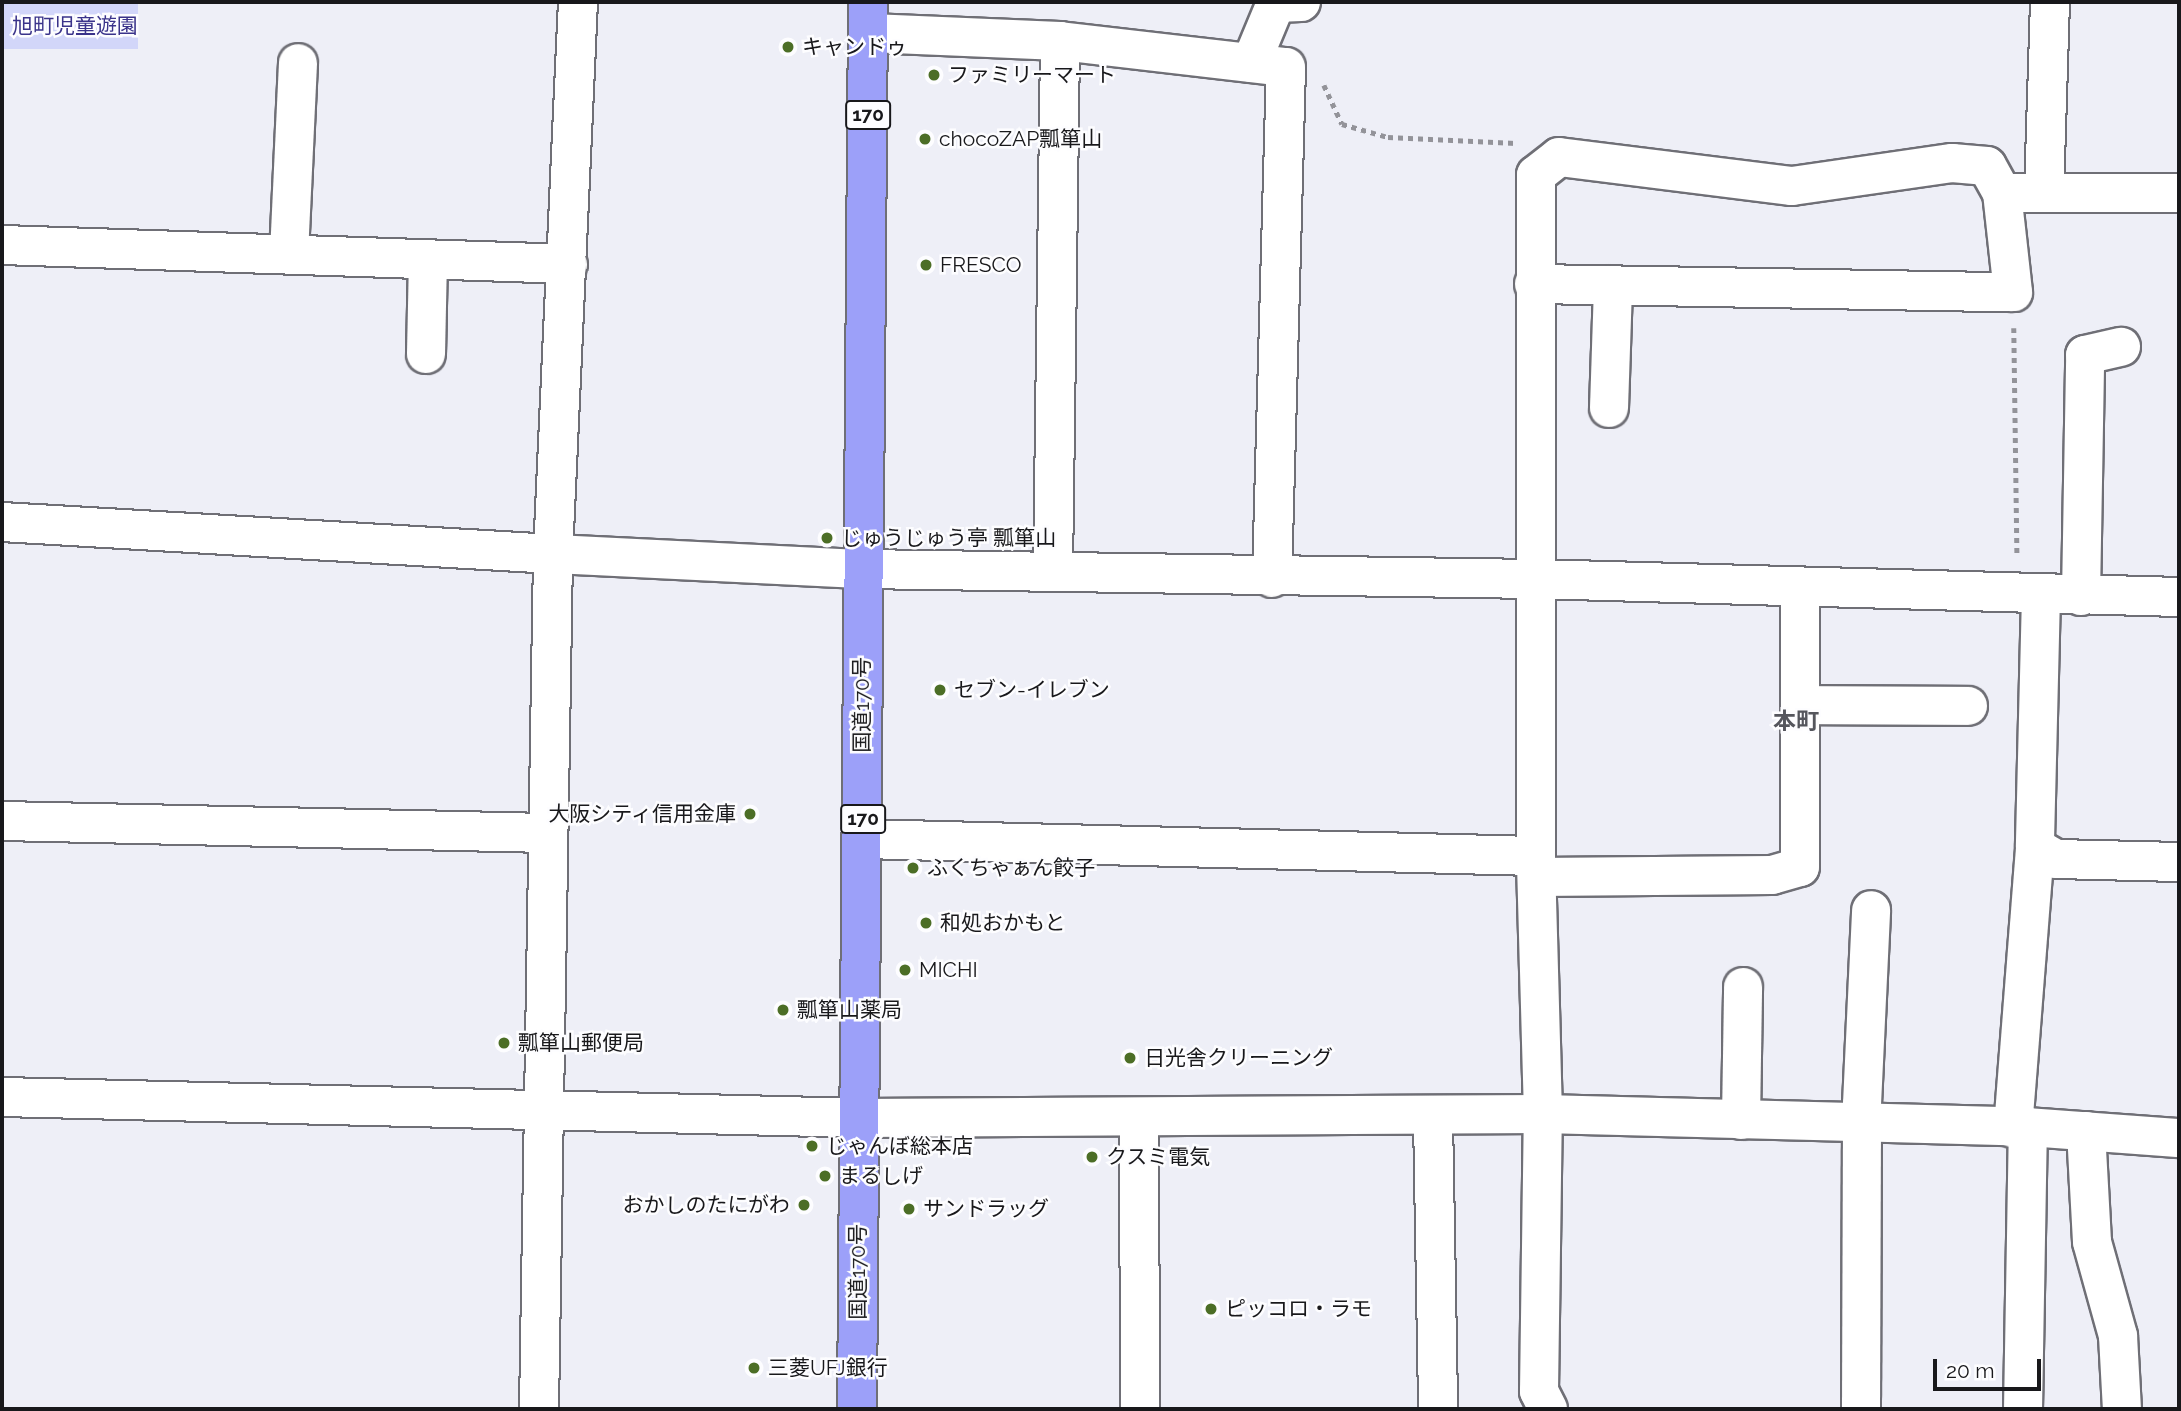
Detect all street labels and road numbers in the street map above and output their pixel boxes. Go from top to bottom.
road number: 170 [844,99,892,130]
street label: 国道170号 [849,657,875,753]
road number: 170 [838,804,888,834]
street label: 国道170号 [845,1224,871,1320]

